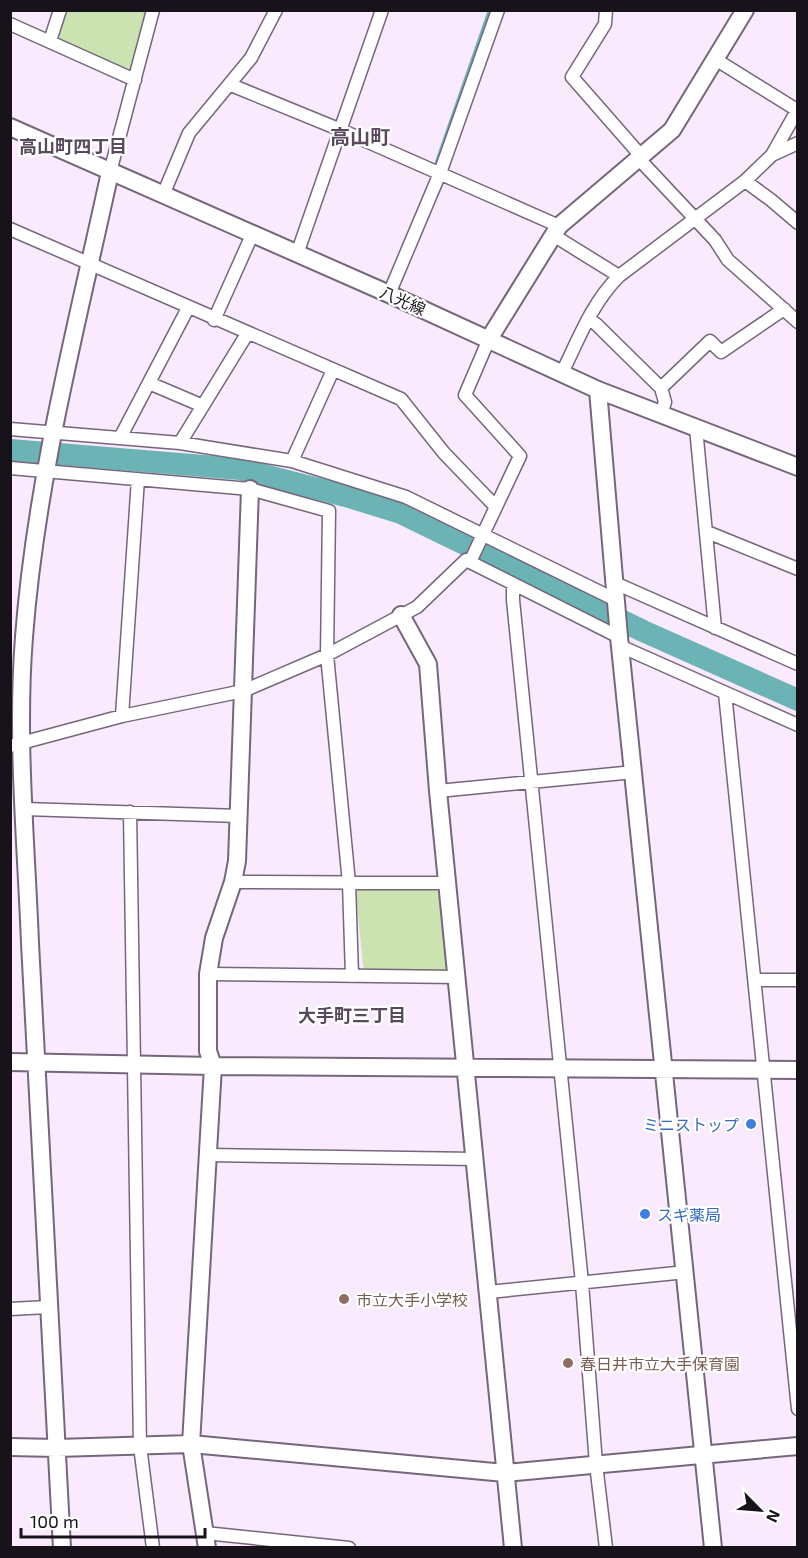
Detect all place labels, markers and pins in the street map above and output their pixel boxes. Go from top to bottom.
place label: ミニストップ [643,1115,739,1134]
marker: ミニストップ [744,1117,758,1131]
place label: スギ薬局 [657,1205,721,1224]
marker: スギ薬局 [638,1207,652,1221]
place label: 市立大手小学校 [356,1290,468,1309]
marker: 市立大手小学校 [337,1292,351,1306]
place label: 春日井市立大手保育園 [580,1354,740,1373]
marker: 春日井市立大手保育園 [561,1356,575,1370]

